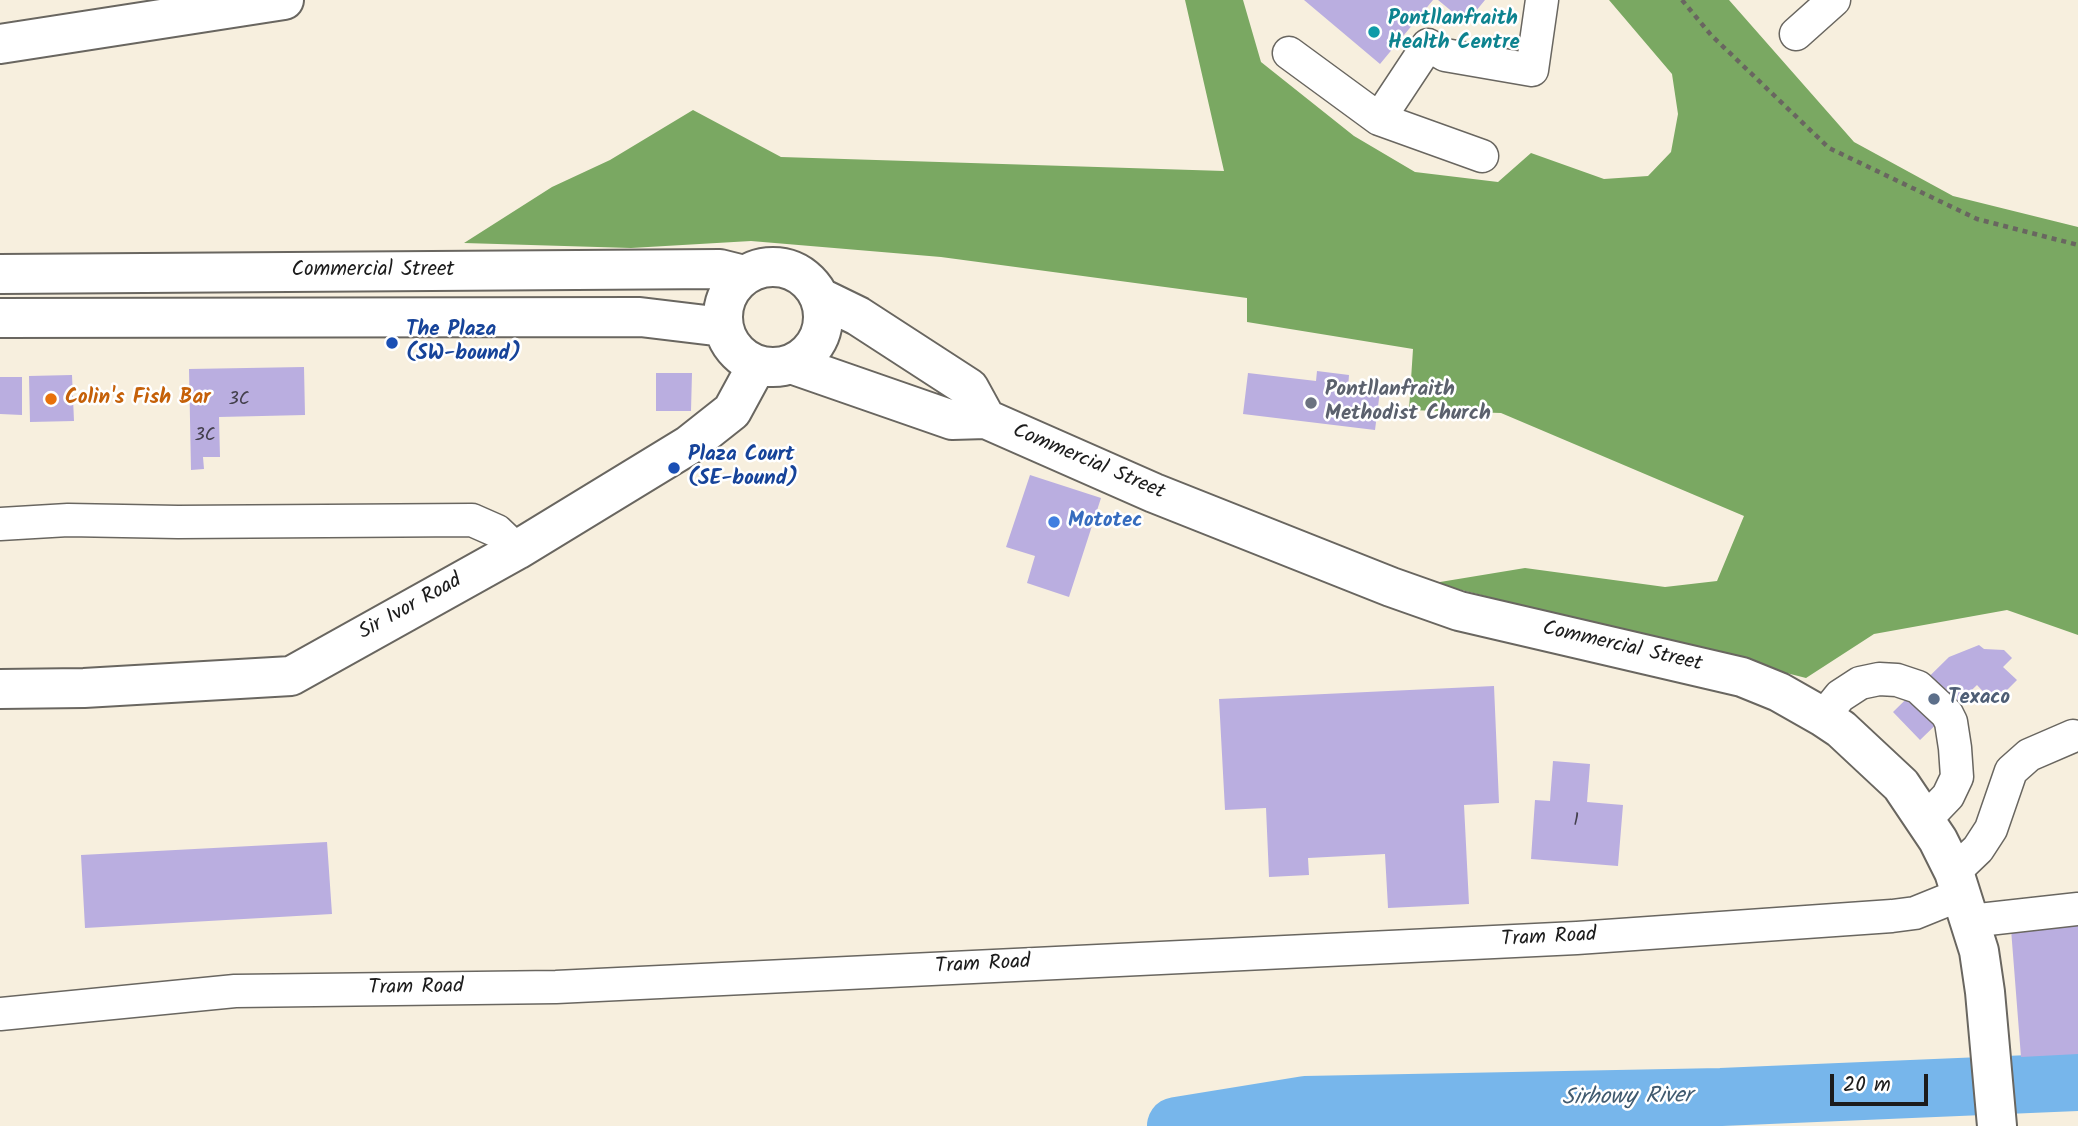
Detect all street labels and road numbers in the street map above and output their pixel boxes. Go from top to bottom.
street label: Commercial Street [292,258,454,284]
street label: Commercial Street [1008,420,1168,506]
street label: Sir Ivor Road [355,569,467,647]
street label: Commercial Street [1540,617,1704,679]
street label: Tram Road [1501,924,1597,954]
street label: Tram Road [935,951,1031,981]
street label: Tram Road [368,976,464,1002]

